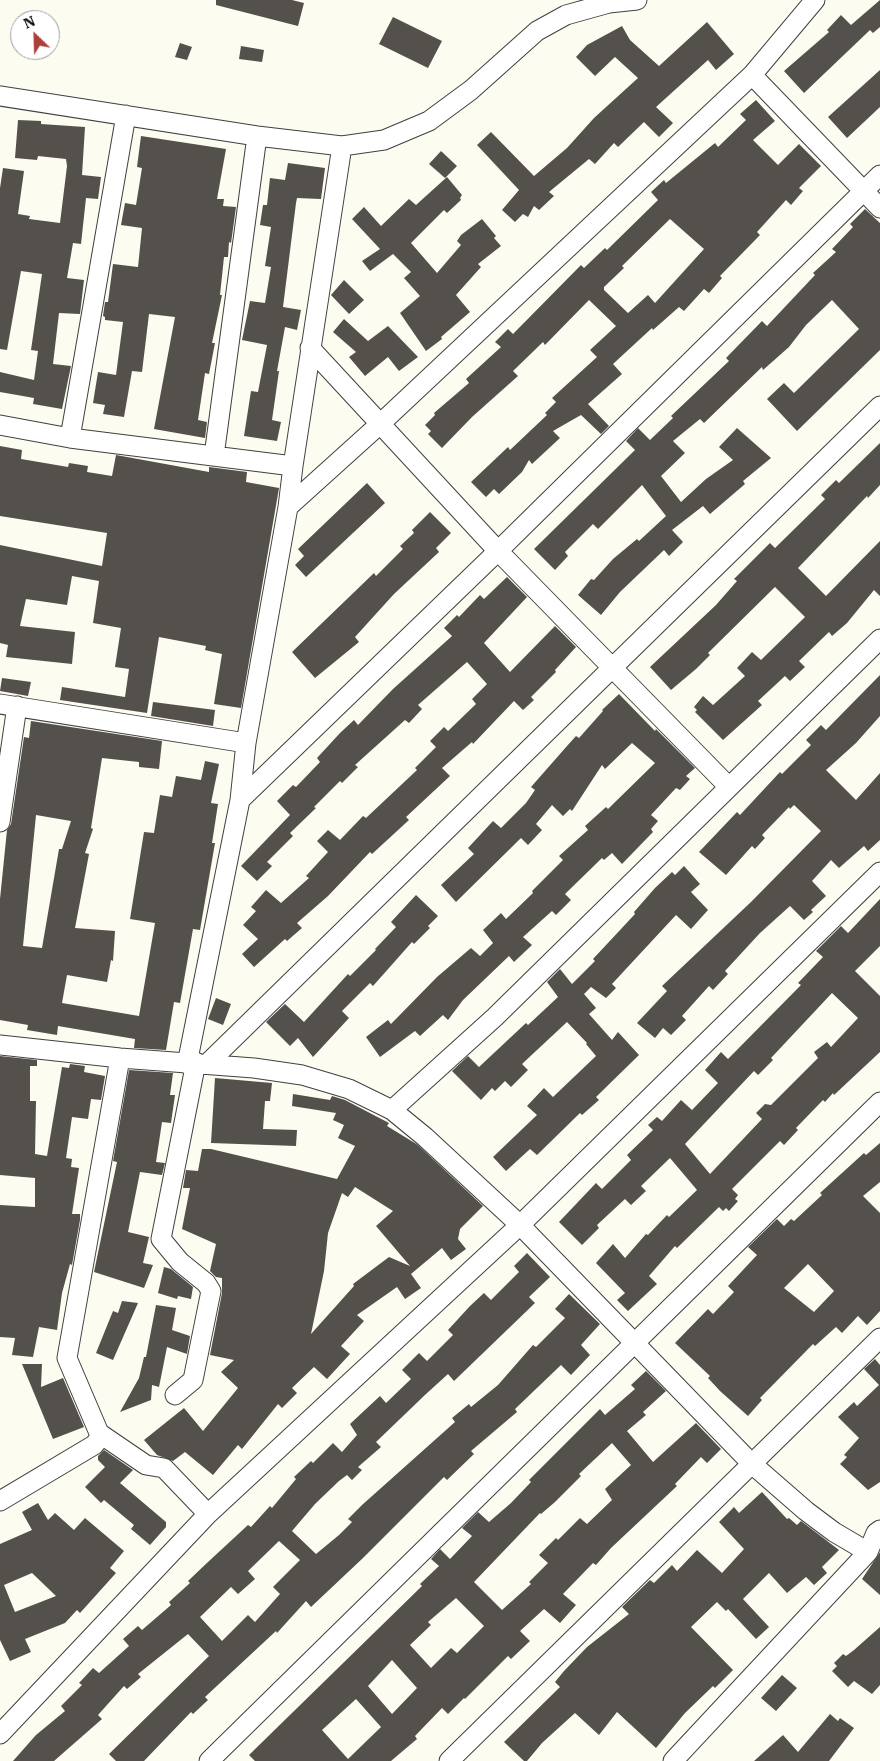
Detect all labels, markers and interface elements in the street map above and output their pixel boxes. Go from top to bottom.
north arrow [10,10,60,60]
text: N [21,12,38,33]

